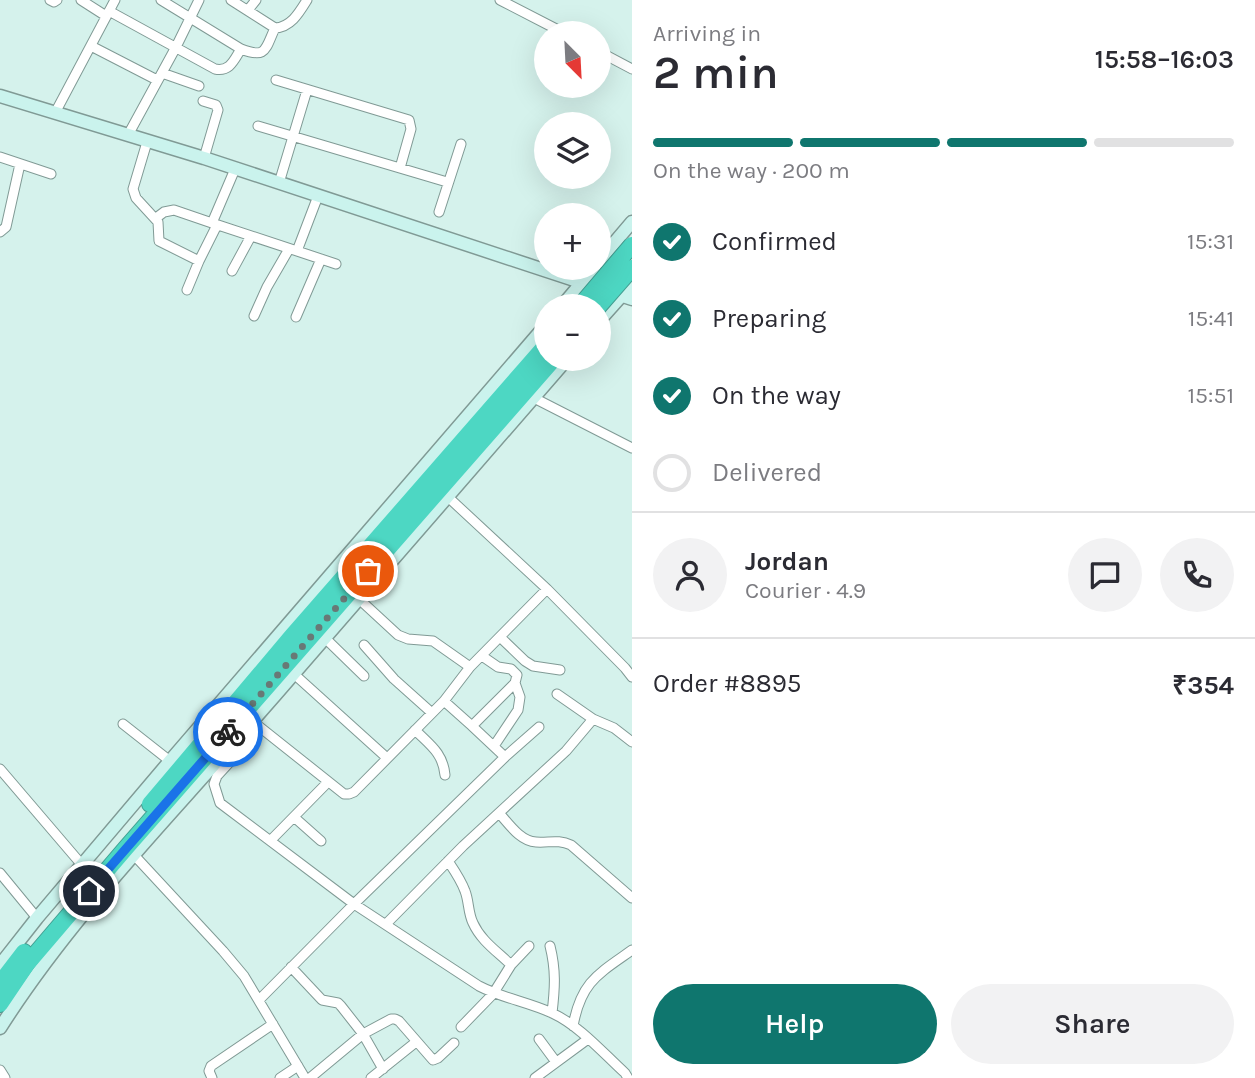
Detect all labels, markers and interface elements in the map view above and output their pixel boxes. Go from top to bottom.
text: Arriving in [653,20,761,47]
north arrow [534,21,611,98]
map controls [534,21,611,371]
text: 15:58–16:03 [1095,44,1234,75]
text: 2 min [653,46,779,100]
button: layers [534,112,611,189]
text: On the way · 200 m [653,157,850,184]
button: + [534,203,611,280]
icon: check [653,223,691,261]
text: Confirmed [712,226,837,257]
text: 15:31 [1187,228,1234,255]
button: − [534,294,611,371]
icon: check [653,300,691,338]
text: Preparing [712,303,826,334]
text: 15:41 [1188,305,1234,332]
icon: check [653,377,691,415]
text: On the way [712,380,841,411]
text: 15:51 [1188,382,1234,409]
text: Delivered [712,457,822,488]
button: person [653,538,727,612]
button: chat [1068,538,1142,612]
button: phone [1160,538,1234,612]
pin [338,541,398,601]
text: Jordan [745,546,829,577]
icon: bag [349,552,387,590]
text: Courier · 4.9 [745,577,866,604]
text: Order #8895 [653,668,802,699]
text: ₹354 [1172,670,1234,701]
courier [193,697,263,767]
icon: bike [209,713,247,751]
pin [59,861,119,921]
icon: home [70,872,108,910]
button: Help [653,984,937,1064]
button: Share [951,984,1234,1064]

